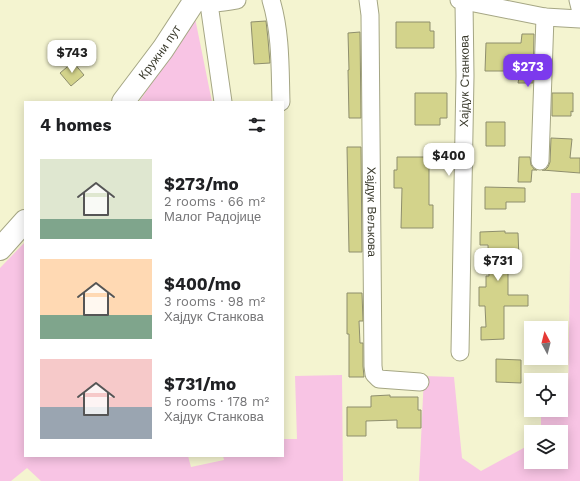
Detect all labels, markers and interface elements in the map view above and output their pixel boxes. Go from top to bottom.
street label: Кружни пут [136,22,184,82]
street label: Хајдук Станкова [457,35,472,127]
pin: $743 [48,40,96,74]
text: $743 [56,45,88,60]
pin: $273 [504,54,552,88]
text: $273 [512,59,544,74]
icon: filters [246,114,268,136]
text: 4 homes [40,115,111,135]
pin: $400 [425,143,473,177]
text: $400 [432,148,466,163]
street label: Хајдук Вељкова [364,167,379,257]
text: $273/mo [164,174,239,194]
icon: home [72,175,120,223]
text: 2 rooms · 66 m² [164,194,265,209]
text: Малог Радојице [164,209,261,224]
pin: $731 [474,248,522,282]
text: $731 [483,253,513,268]
text: $400/mo [164,274,241,294]
icon: home [72,275,120,323]
text: 3 rooms · 98 m² [164,294,265,309]
text: Хајдук Станкова [164,309,264,324]
north arrow [524,321,568,365]
map controls [524,321,568,469]
button: locate [524,373,568,417]
text: $731/mo [164,374,236,394]
icon: home [72,375,120,423]
text: 5 rooms · 178 m² [164,394,269,409]
text: Хајдук Станкова [164,409,264,424]
button: layers [524,425,568,469]

